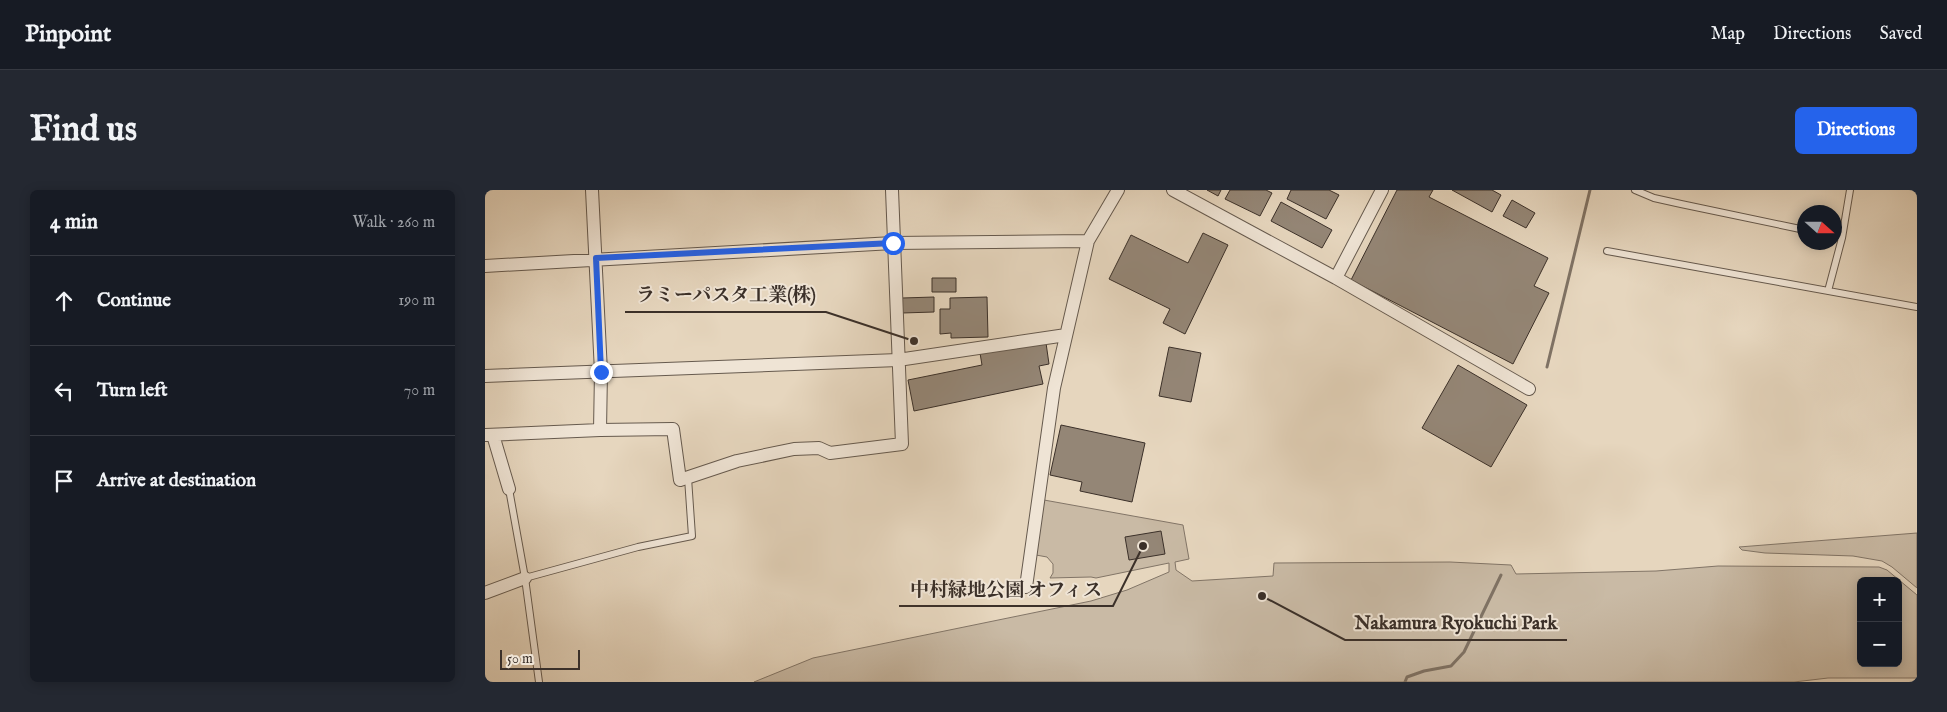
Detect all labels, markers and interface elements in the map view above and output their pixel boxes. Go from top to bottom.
text: Pinpoint [25,19,111,50]
text: Map [1711,23,1745,46]
text: Directions [1773,23,1851,46]
text: Saved [1879,23,1922,46]
button: Directions [1795,107,1917,154]
text: Find us [30,108,137,153]
north arrow [1797,205,1842,250]
text: 4 min [50,209,98,236]
text: Walk · 260 m [352,213,435,233]
route start [882,232,905,255]
callout: ラミーパスタ工業(株) [625,278,826,312]
text: ラミーパスタ工業(株) [636,284,816,308]
icon: ahead [50,287,78,315]
text: Continue [97,289,171,313]
text: 190 m [398,291,435,311]
route end [590,361,613,384]
icon: left [50,377,78,405]
text: Turn left [97,379,168,403]
text: 70 m [404,381,435,401]
icon: arrive [50,467,78,495]
text: Arrive at destination [97,469,256,493]
callout: 中村緑地公園 オフィス [899,572,1113,606]
map controls [1857,577,1902,667]
button: + [1857,577,1902,622]
text: 中村緑地公園 オフィス [910,579,1102,603]
callout: Nakamura Ryokuchi Park [1345,606,1567,640]
text: Nakamura Ryokuchi Park [1354,612,1558,636]
button: − [1857,622,1902,667]
scale bar [500,647,580,670]
text: 50 m [507,650,533,668]

